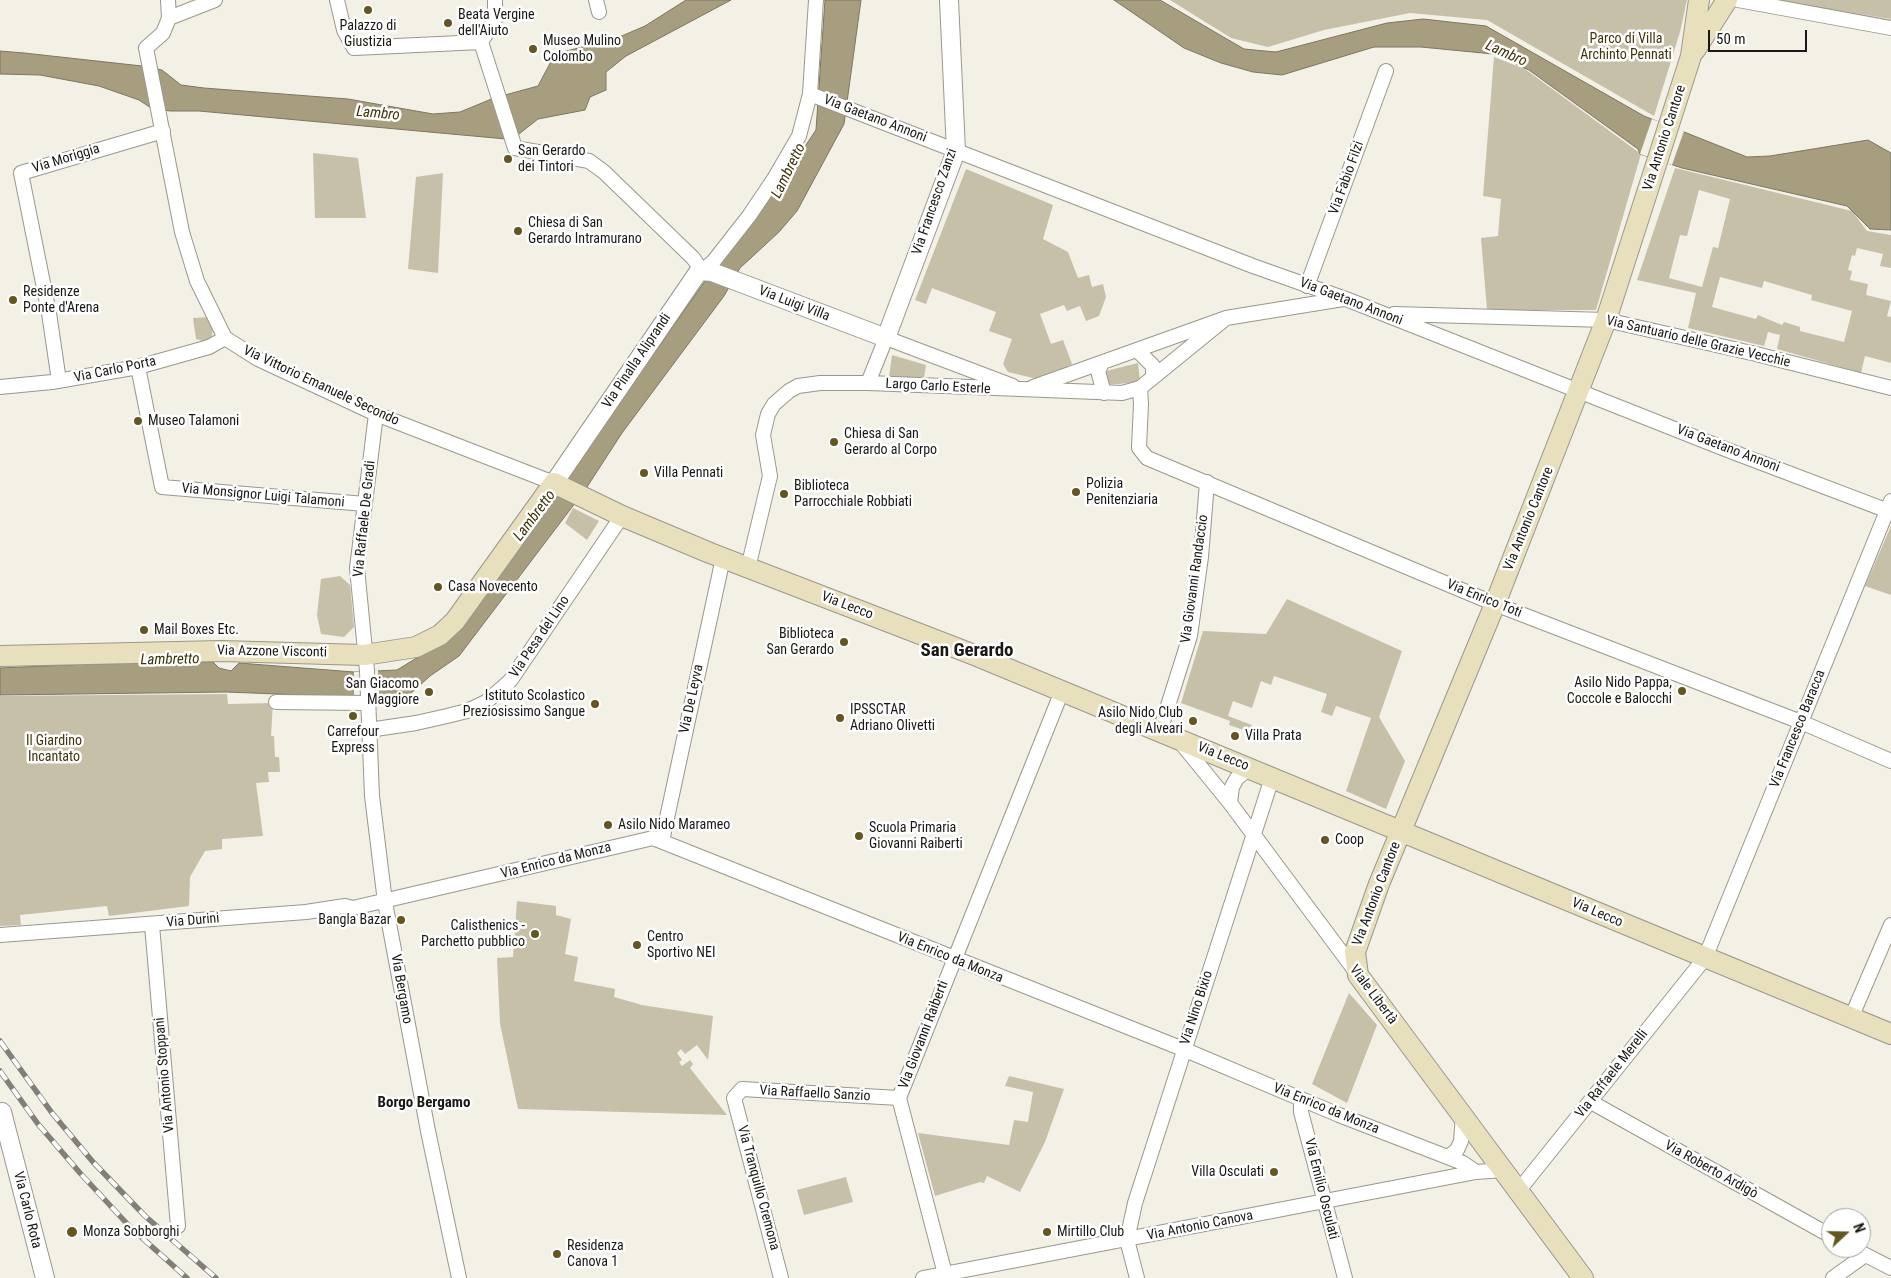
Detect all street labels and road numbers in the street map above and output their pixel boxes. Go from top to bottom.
street label: Via Antonio Cantore [1640,83,1690,193]
street label: Via Gaetano Annoni [821,92,929,146]
street label: Via Fabio Filzi [1326,139,1368,217]
street label: Via Moriggia [30,141,102,177]
street label: Via Francesco Zanzi [909,147,961,257]
street label: Via Gaetano Annoni [1297,275,1405,329]
street label: Via Luigi Villa [756,283,832,325]
street label: Via Pinalla Aliprandi [599,310,675,412]
street label: Via Santuario delle Grazie Vecchie [1604,313,1792,371]
street label: Via Vittorio Emanuele Secondo [240,342,402,430]
street label: Via Carlo Porta [72,353,158,387]
street label: Largo Carlo Esterle [885,376,991,398]
street label: Via Gaetano Annoni [1674,422,1782,476]
street label: Via Raffaele De Gradi [351,460,379,578]
street label: Via Antonio Cantore [1501,465,1557,573]
street label: Via Monsignor Luigi Talamoni [181,481,345,511]
street label: Via Giovanni Randaccio [1178,514,1212,644]
street label: Via Enrico Toti [1444,576,1524,622]
street label: Via Lecco [819,588,875,624]
street label: Via Pesa del Lino [506,593,574,681]
street label: Via Azzone Visconti [217,643,327,661]
street label: Via De Leyva [676,663,708,735]
street label: Via Francesco Baracca [1767,668,1829,790]
street label: Via Lecco [1195,739,1251,775]
street label: Via Enrico da Monza [499,839,613,883]
street label: Via Antonio Cantore [1349,840,1405,948]
street label: Via Lecco [1569,895,1625,931]
street label: Via Durini [166,910,220,932]
street label: Via Enrico da Monza [894,929,1006,987]
street label: Via Bergamo [387,953,415,1025]
street label: Viale Libertà [1345,962,1401,1028]
street label: Via Nino Bixio [1177,969,1217,1047]
street label: Via Giovanni Raiberti [896,978,952,1092]
street label: Via Antonio Stoppani [152,1017,178,1133]
street label: Via Raffaele Merelli [1572,1026,1652,1122]
street label: Via Enrico da Monza [1270,1080,1382,1138]
street label: Via Raffaello Sanzio [759,1083,871,1105]
street label: Via Tranquillo Cremona [733,1124,783,1252]
street label: Via Emilio Osculati [1300,1137,1342,1241]
street label: Via Roberto Ardigò [1661,1137,1761,1203]
street label: Via Carlo Rota [9,1170,45,1250]
street label: Via Antonio Canova [1145,1207,1255,1245]

